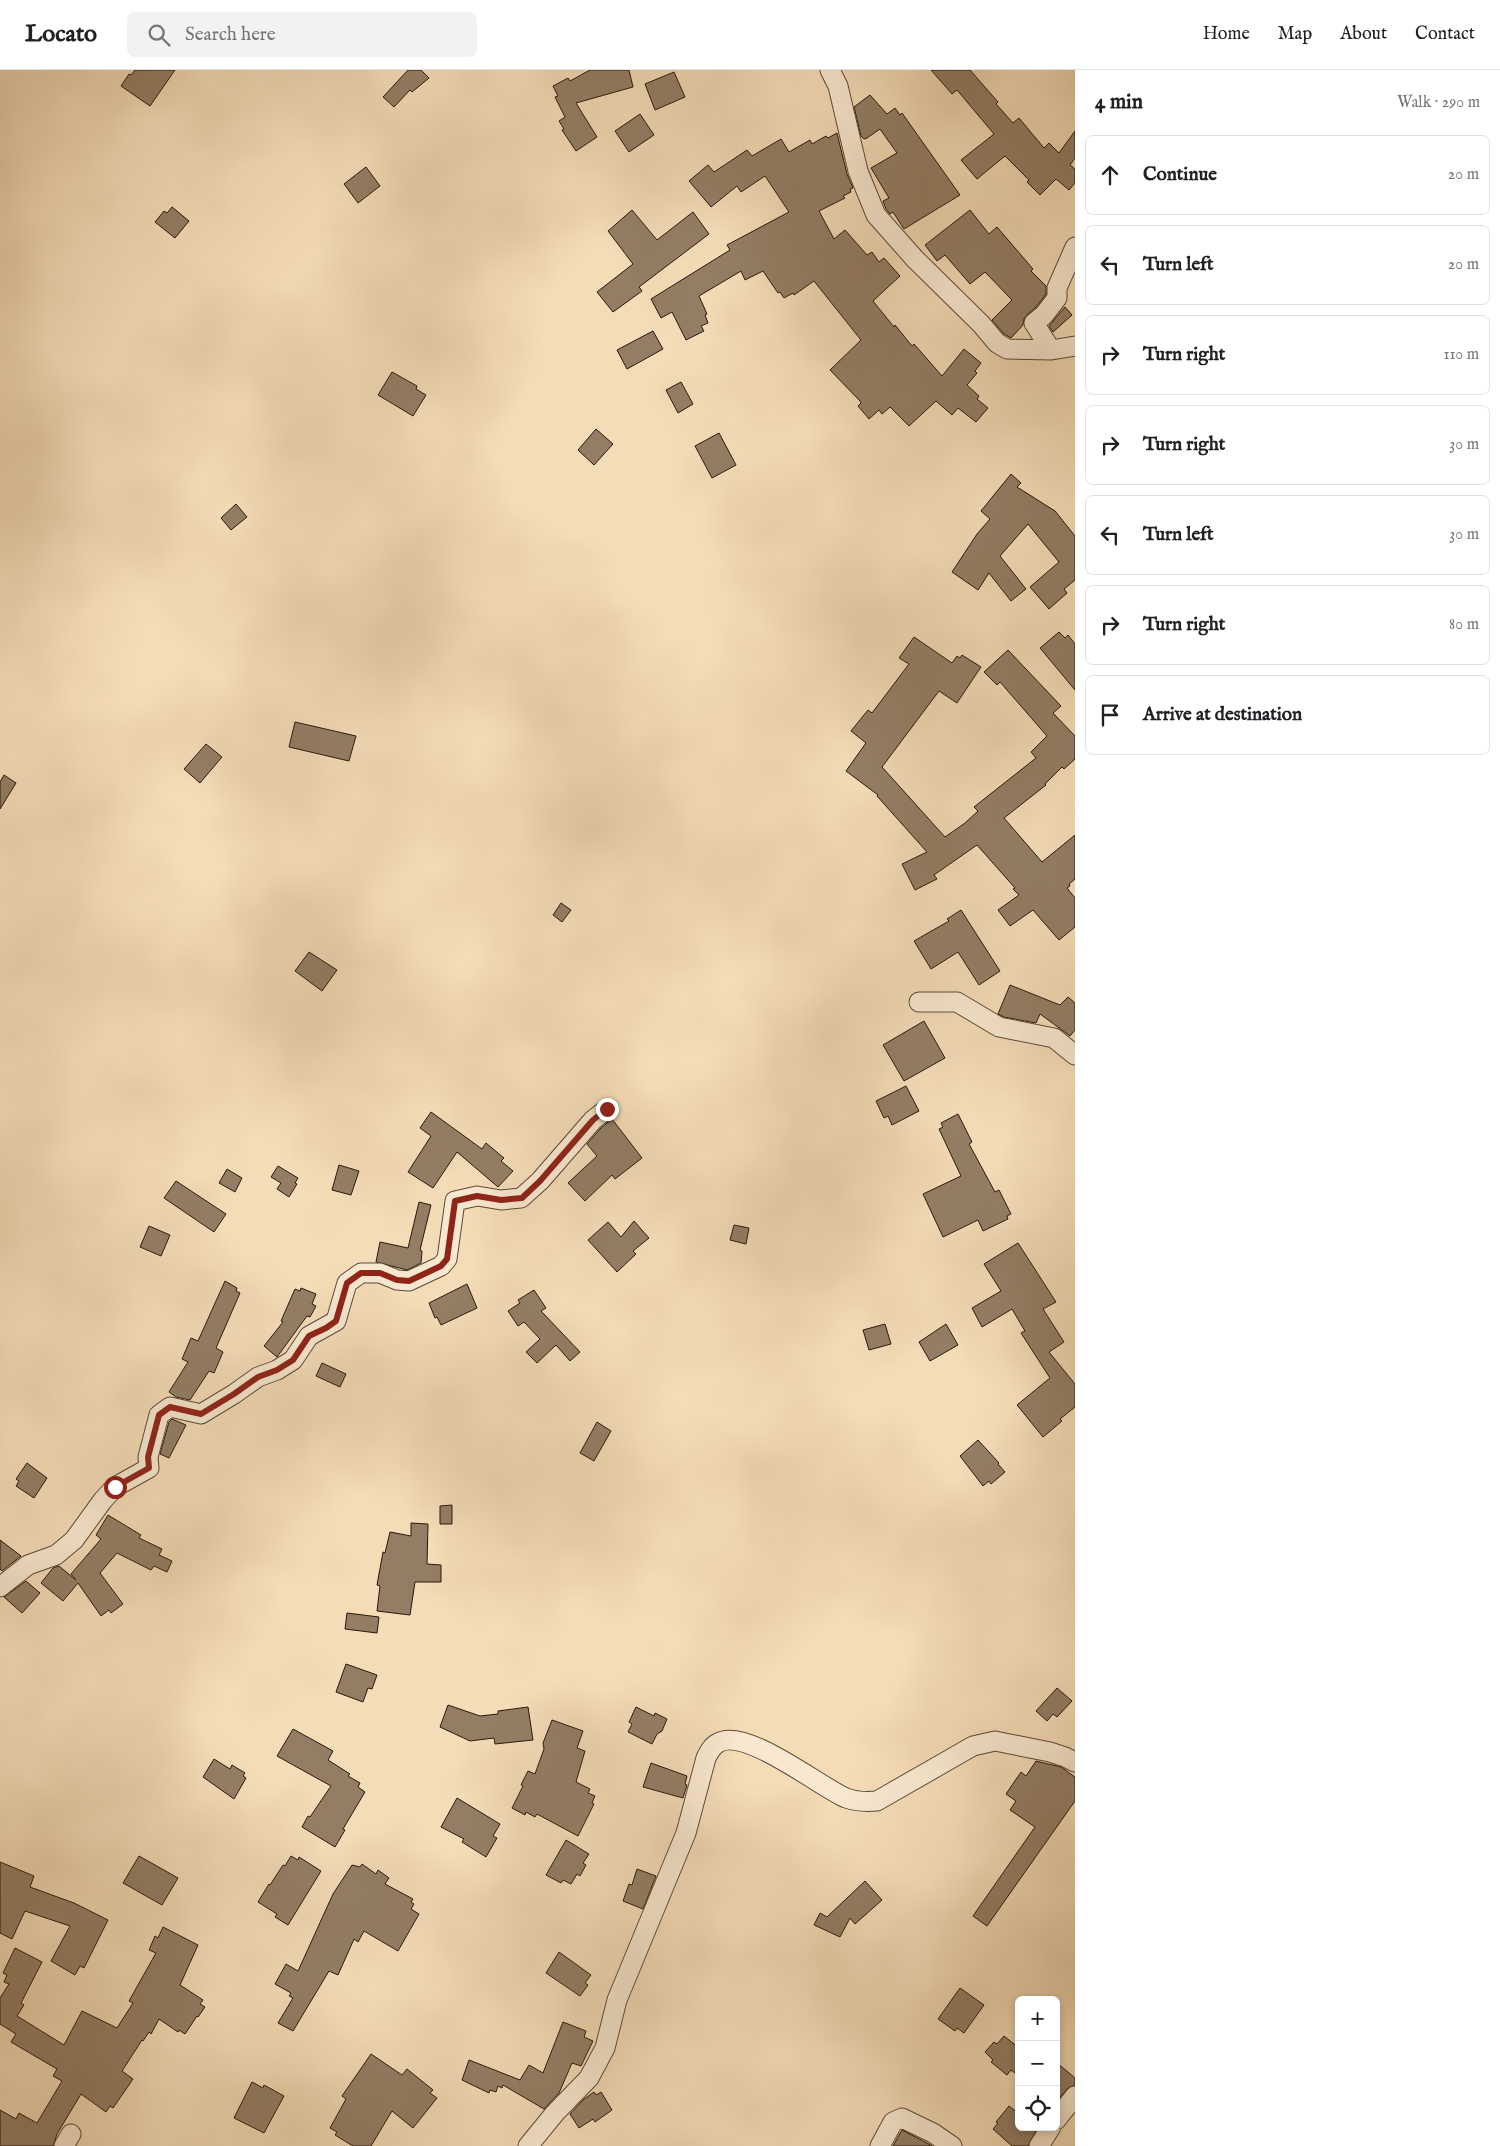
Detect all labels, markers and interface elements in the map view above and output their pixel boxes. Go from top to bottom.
search box [127,12,477,57]
text: Locato [25,19,97,50]
icon: search [145,21,173,49]
text: Search here [185,23,276,47]
text: Home [1203,23,1250,46]
text: Map [1278,23,1312,46]
text: About [1340,23,1387,46]
text: Contact [1415,23,1475,46]
text: 4 min [1095,89,1143,116]
text: Walk · 290 m [1397,93,1480,113]
icon: ahead [1096,161,1124,189]
text: Continue [1143,163,1217,187]
text: 20 m [1448,165,1479,185]
icon: left [1096,251,1124,279]
text: Turn left [1143,253,1214,277]
text: 20 m [1448,255,1479,275]
icon: right [1096,341,1124,369]
text: Turn right [1143,343,1225,367]
text: 110 m [1443,345,1479,365]
icon: right [1096,431,1124,459]
text: Turn right [1143,433,1225,457]
text: 30 m [1449,435,1479,455]
icon: left [1096,521,1124,549]
text: Turn left [1143,523,1214,547]
text: 30 m [1449,525,1479,545]
icon: right [1096,611,1124,639]
text: Turn right [1143,613,1225,637]
text: 80 m [1449,615,1479,635]
icon: arrive [1096,701,1124,729]
text: Arrive at destination [1143,703,1302,727]
route end [596,1098,619,1121]
route start [104,1476,127,1499]
map controls [1015,1996,1060,2131]
button: + [1015,1996,1060,2041]
button: − [1015,2041,1060,2086]
button: locate [1015,2086,1060,2131]

